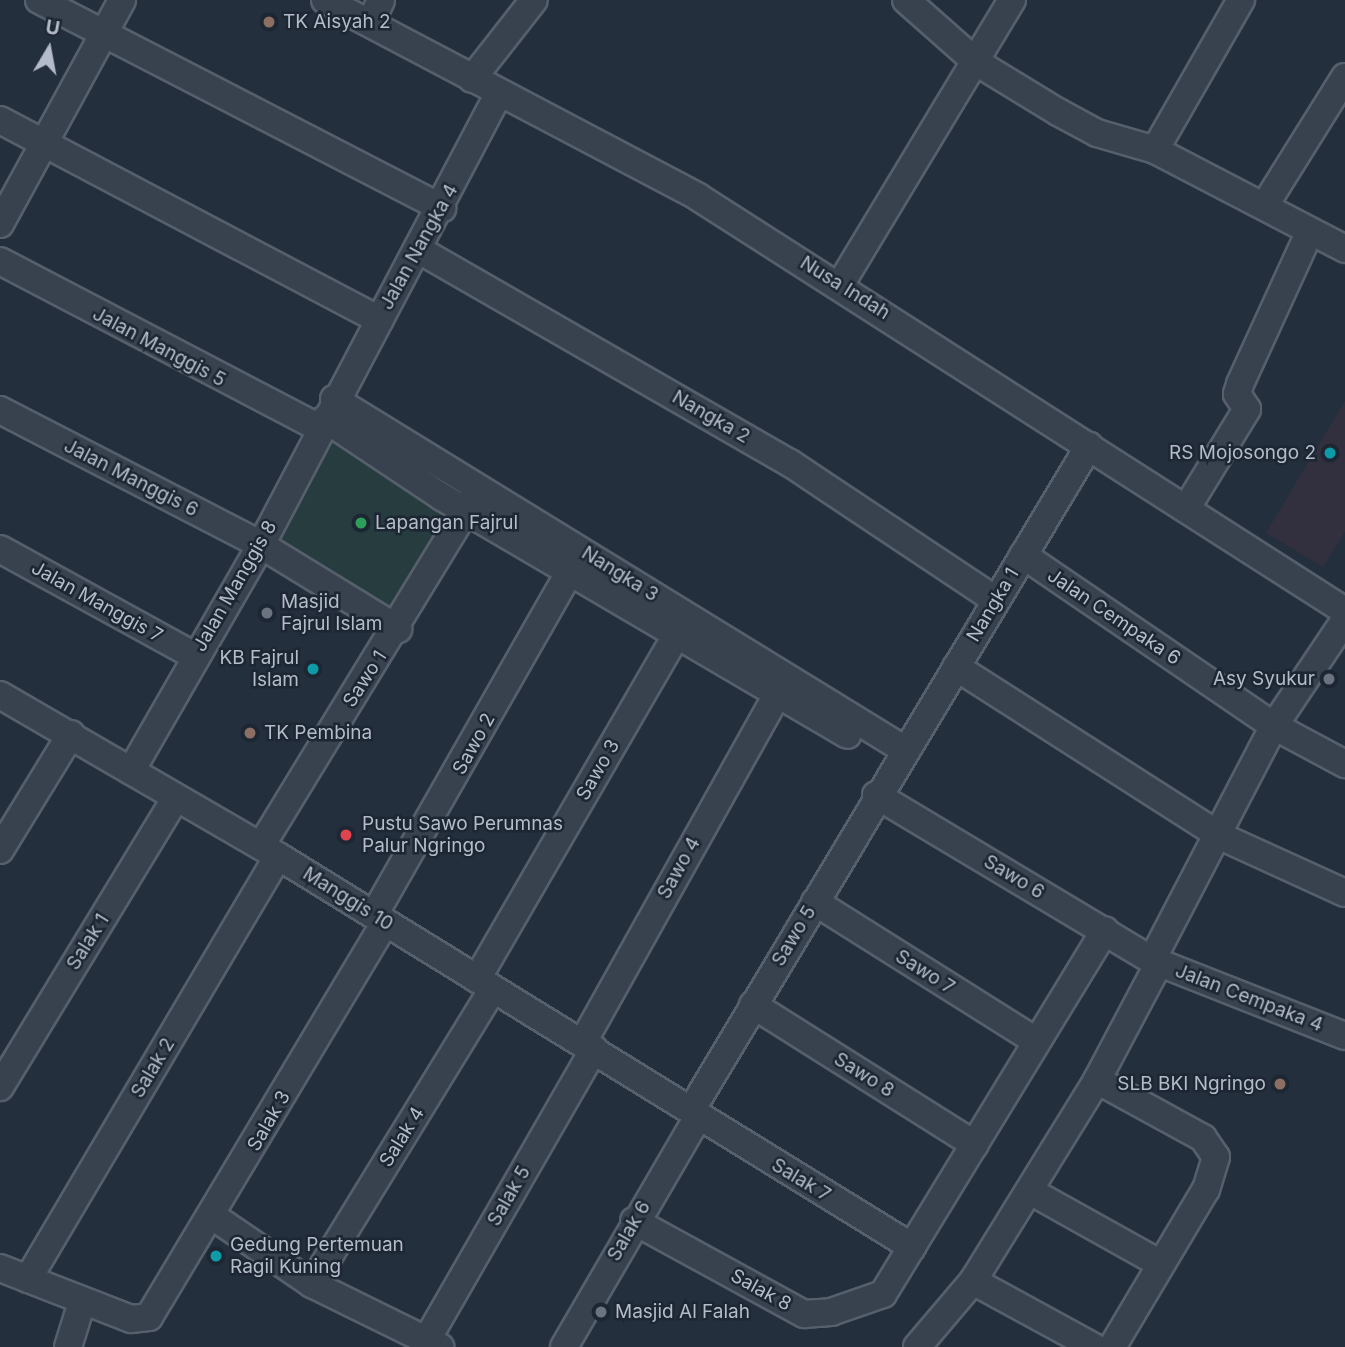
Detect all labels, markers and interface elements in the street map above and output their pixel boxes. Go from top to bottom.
place label: TK Aisyah 2 [283,11,391,33]
north arrow [14,14,84,84]
marker: TK Aisyah 2 [261,14,277,30]
text: U [44,15,62,40]
street label: Jalan Nangka 4 [375,180,463,314]
street label: Nusa Indah [796,251,894,325]
street label: Jalan Manggis 5 [89,302,229,392]
street label: Nangka 2 [668,386,754,448]
street label: Jalan Manggis 6 [60,434,202,522]
place label: RS Mojosongo 2 [1169,442,1316,464]
marker: RS Mojosongo 2 [1322,445,1338,461]
place label: Lapangan Fajrul [375,512,518,534]
marker: Lapangan Fajrul [353,515,369,531]
street label: Jalan Manggis 8 [188,516,282,656]
street label: Nangka 3 [577,542,663,606]
street label: Jalan Manggis 7 [27,557,167,647]
street label: Nangka 1 [962,564,1024,646]
street label: Jalan Cempaka 6 [1043,564,1185,670]
place label: Masjid Fajrul Islam [281,591,382,635]
marker: Masjid Fajrul Islam [259,605,275,621]
place label: KB Fajrul Islam [219,647,299,691]
street label: Sawo 1 [338,647,392,711]
marker: KB Fajrul Islam [305,661,321,677]
place label: Asy Syukur [1213,668,1315,690]
marker: Asy Syukur [1321,671,1337,687]
street label: Sawo 2 [448,709,500,779]
place label: TK Pembina [264,722,372,744]
marker: TK Pembina [242,725,258,741]
street label: Sawo 3 [571,735,625,805]
place label: Pustu Sawo Perumnas Palur Ngringo [362,813,563,857]
marker: Pustu Sawo Perumnas Palur Ngringo [336,825,356,845]
street label: Sawo 4 [653,833,705,903]
street label: Sawo 6 [980,850,1048,904]
street label: Manggis 10 [299,862,397,936]
street label: Sawo 5 [767,902,821,970]
street label: Salak 1 [62,910,114,974]
street label: Sawo 7 [891,945,959,999]
street label: Jalan Cempaka 4 [1172,959,1326,1037]
street label: Salak 2 [126,1034,180,1102]
street label: Sawo 8 [830,1048,898,1102]
place label: SLB BKI Ngringo [1117,1073,1266,1095]
marker: SLB BKI Ngringo [1272,1076,1288,1092]
street label: Salak 3 [243,1087,295,1155]
street label: Salak 4 [375,1103,429,1171]
street label: Salak 7 [767,1154,835,1206]
street label: Salak 5 [483,1162,535,1230]
street label: Salak 6 [603,1197,655,1265]
place label: Gedung Pertemuan Ragil Kuning [230,1234,404,1278]
marker: Gedung Pertemuan Ragil Kuning [208,1248,224,1264]
street label: Salak 8 [727,1264,795,1316]
place label: Masjid Al Falah [615,1301,750,1323]
marker: Masjid Al Falah [593,1304,609,1320]

